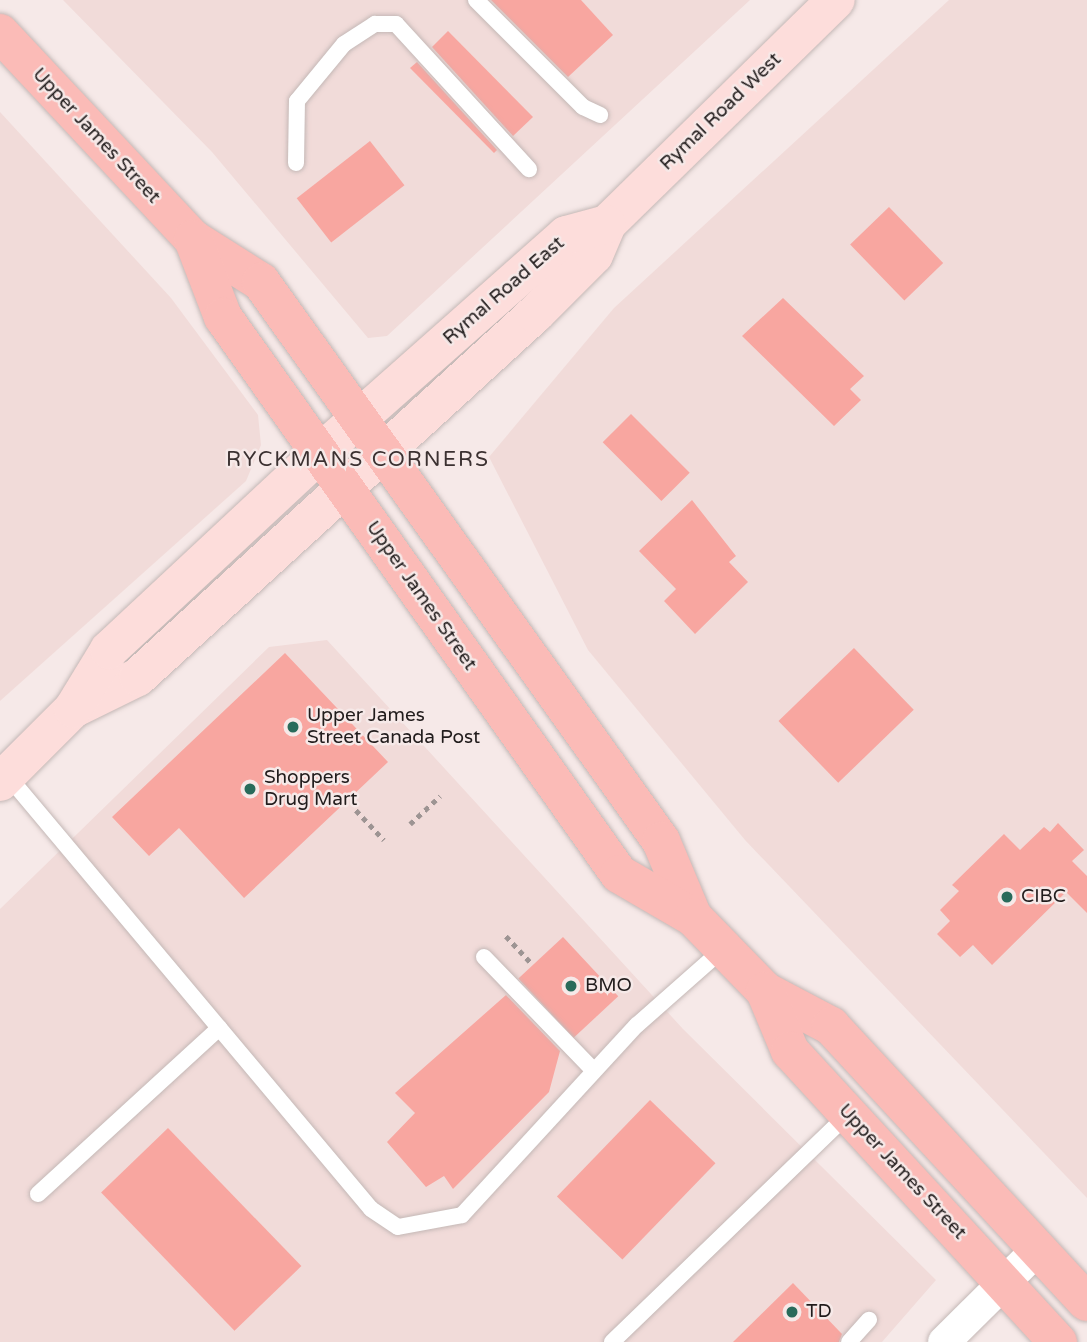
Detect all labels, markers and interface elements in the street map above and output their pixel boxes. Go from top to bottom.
street label: Rymal Road West [656,48,786,176]
street label: Upper James Street [27,63,165,209]
street label: Rymal Road East [439,232,569,350]
district label: RYCKMANS CORNERS [228,447,488,473]
street label: Upper James Street [361,517,481,675]
place label: Upper James Street Canada Post [307,705,480,749]
marker: Upper James Street Canada Post [285,719,301,735]
place label: Shoppers Drug Mart [264,767,357,811]
marker: Shoppers Drug Mart [242,781,258,797]
place label: CIBC [1021,886,1066,908]
marker: CIBC [999,889,1015,905]
place label: BMO [585,975,632,997]
marker: BMO [563,978,579,994]
street label: Upper James Street [833,1099,971,1245]
place label: TD [806,1301,832,1323]
marker: TD [784,1304,800,1320]

